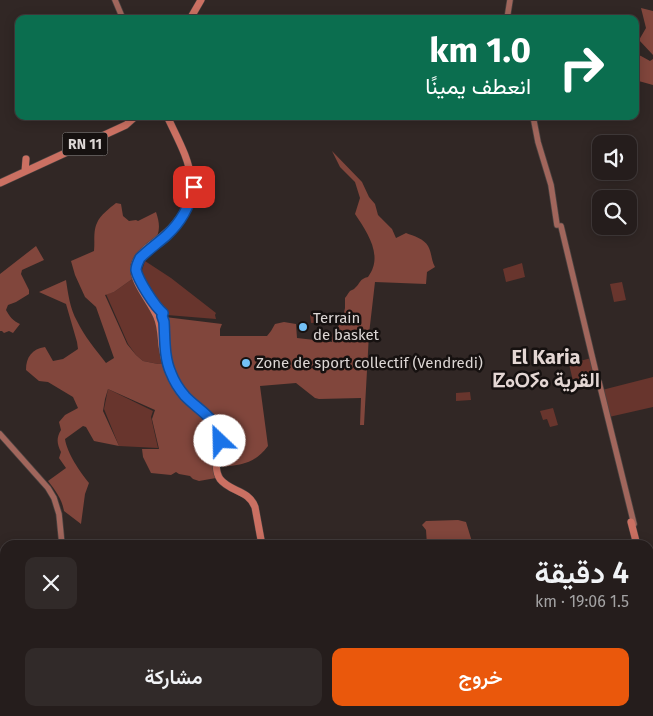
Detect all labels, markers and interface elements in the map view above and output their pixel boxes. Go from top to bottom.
text: 1.0 km [429,29,531,71]
icon: right [549,35,614,100]
text: انعطف يمينًا [425,73,531,100]
road number: RN 11 [62,132,108,156]
map controls [592,135,637,235]
button: sound [592,135,637,180]
pin [173,166,215,208]
icon: arrive [180,173,208,201]
button: search [592,190,637,235]
place label: Terrain de basket [313,309,380,344]
marker: Terrain de basket [297,321,309,333]
district label: El Karia ⵇⴰⵔⵢⴰ القرية [492,345,600,393]
place label: Zone de sport collectif (Vendredi) [256,354,483,372]
marker: Zone de sport collectif (Vendredi) [240,357,252,369]
position arrow [193,414,245,466]
text: 4 دقيقة [535,555,629,591]
button: close [25,557,77,609]
text: 1.5 km · 19:06 [535,592,629,611]
button: مشاركة [25,648,322,706]
button: خروج [332,648,629,706]

